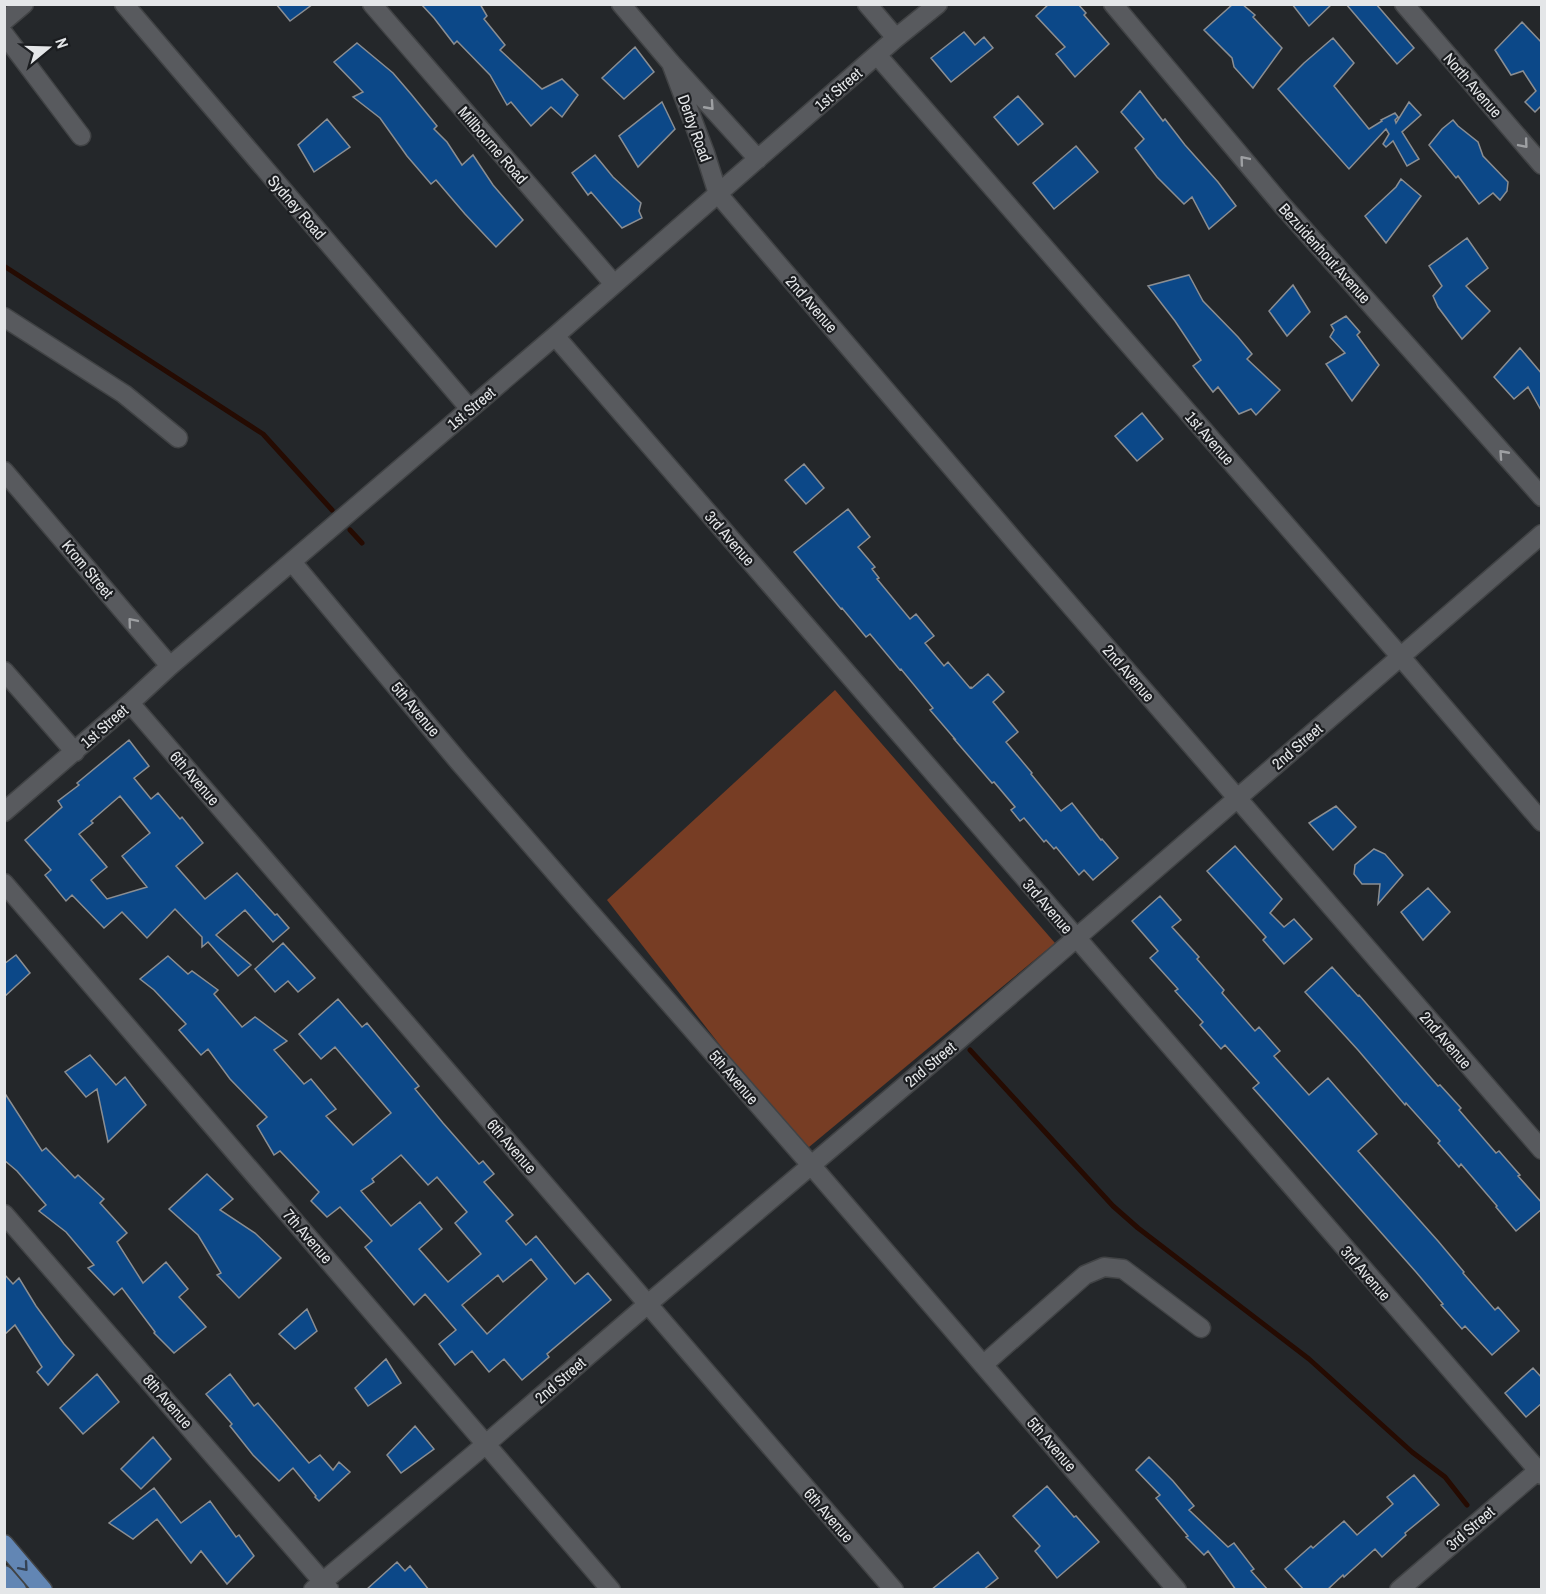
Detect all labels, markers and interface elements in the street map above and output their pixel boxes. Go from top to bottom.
north arrow [18,18,78,78]
text: N [50,35,74,51]
street label: North Avenue [1439,48,1507,122]
street label: 1st Street [810,62,867,116]
street label: Derby Road [673,91,717,165]
one-way arrow [703,99,714,110]
street label: Millbourne Road [453,101,533,189]
one-way arrow [1517,137,1528,148]
one-way arrow [1240,156,1251,167]
street label: Sydney Road [263,170,331,244]
street label: Bezuidenhout Avenue [1274,198,1376,308]
street label: 2nd Avenue [781,271,843,337]
street label: 1st Street [442,381,500,434]
street label: 1st Avenue [1180,406,1240,470]
one-way arrow [1499,450,1510,460]
street label: 3rd Avenue [700,506,760,570]
street label: Krom Street [57,535,119,603]
one-way arrow [129,618,140,629]
street label: 2nd Avenue [1098,640,1160,706]
street label: 5th Avenue [387,677,445,741]
street label: 1st Street [76,699,133,753]
street label: 2nd Street [1267,718,1327,774]
street label: 6th Avenue [165,746,225,810]
street label: 3rd Avenue [1018,874,1078,938]
street label: 2nd Avenue [1415,1007,1477,1073]
street label: 2nd Street [900,1036,961,1092]
street label: 5th Avenue [704,1045,764,1109]
street label: 6th Avenue [482,1114,542,1178]
street label: 7th Avenue [278,1204,338,1268]
street label: 3rd Avenue [1336,1241,1396,1305]
street label: 2nd Street [530,1352,590,1408]
street label: 8th Avenue [138,1369,198,1433]
street label: 5th Avenue [1022,1412,1082,1476]
street label: 6th Avenue [799,1483,859,1547]
street label: 3rd Street [1441,1501,1499,1555]
one-way arrow [17,1560,28,1571]

